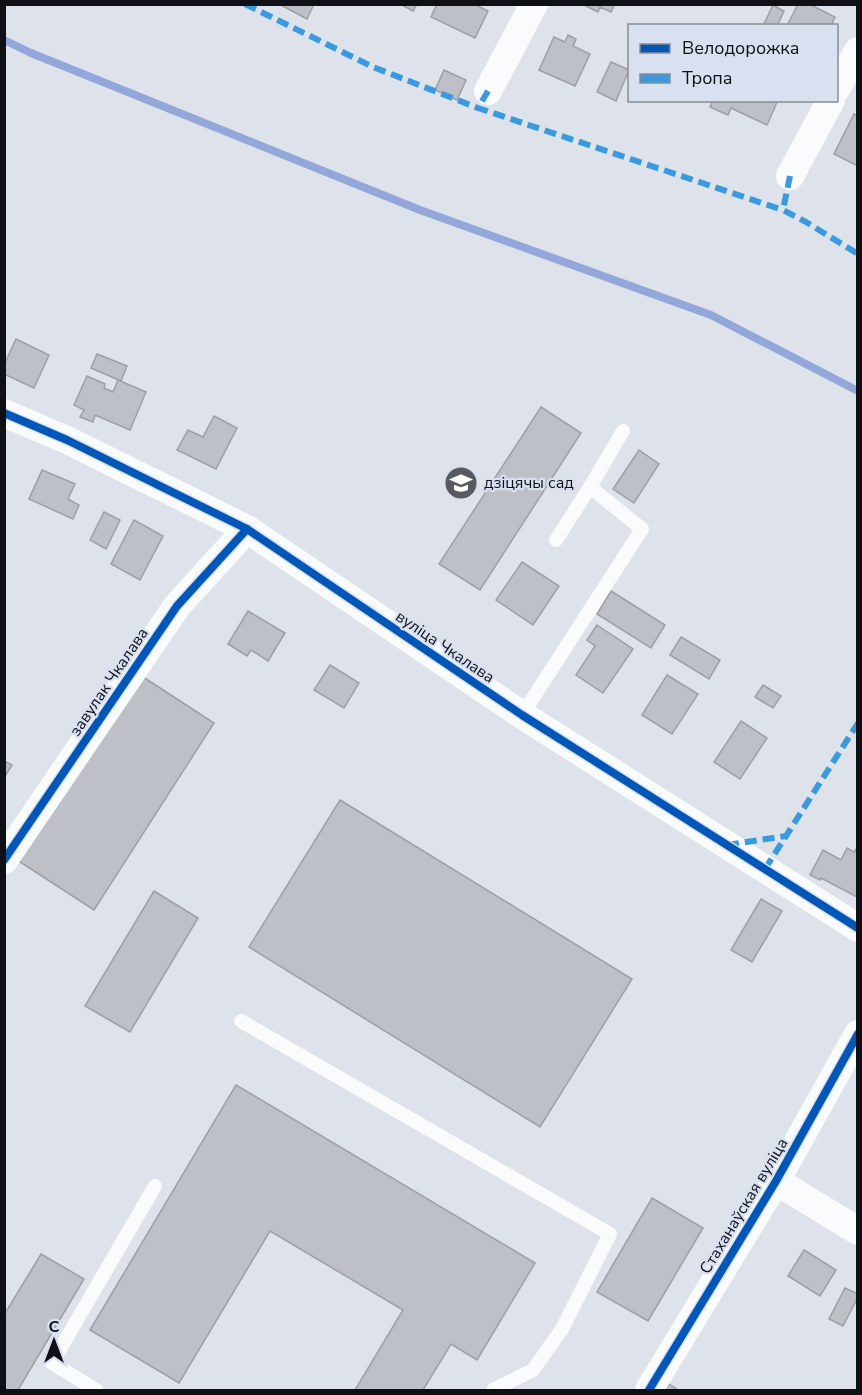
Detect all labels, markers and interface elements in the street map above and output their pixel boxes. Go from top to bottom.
legend [628,24,838,102]
text: Велодорожка [682,36,799,60]
text: Тропа [682,66,733,90]
school or university icon: дзіцячы сад [443,465,479,501]
place label: дзіцячы сад [484,472,574,494]
street label: вуліца Чкалава [391,606,499,688]
street label: завулак Чкалава [64,623,154,741]
street label: Стаханаўская вуліца [695,1134,793,1278]
north arrow [24,1311,84,1371]
text: С [49,1316,60,1338]

